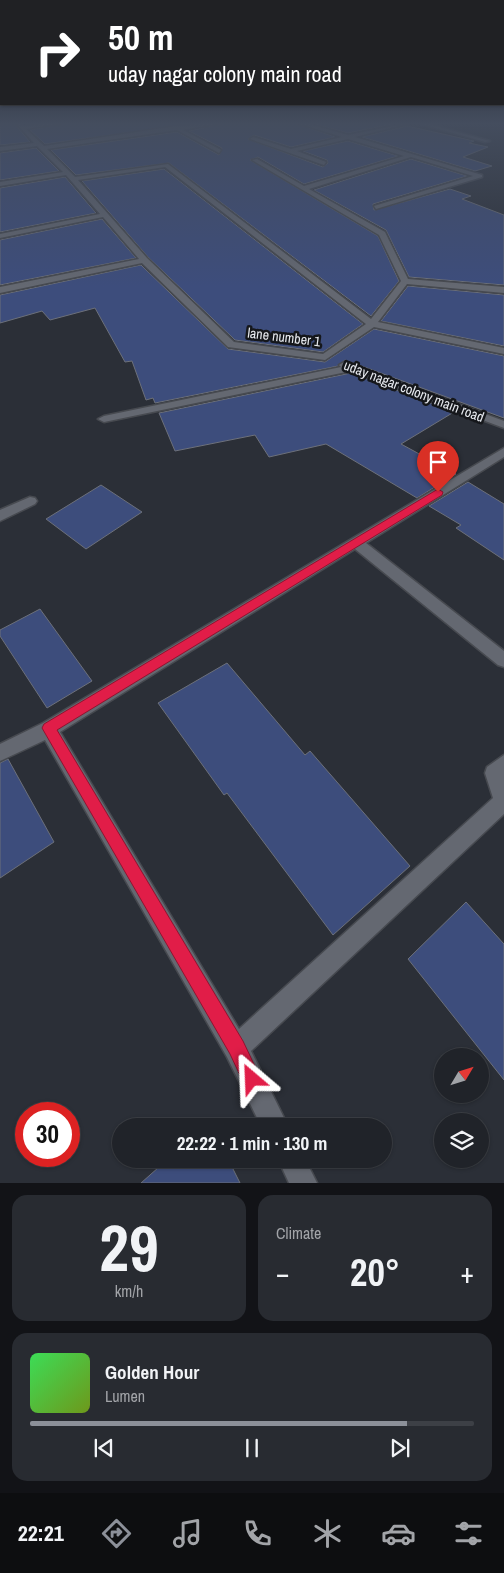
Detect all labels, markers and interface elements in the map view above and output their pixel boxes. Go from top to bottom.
text: 50 m [108,14,173,61]
icon: right [25,20,90,85]
text: uday nagar colony main road [108,59,342,89]
street label: lane number 1 [246,324,322,350]
street label: uday nagar colony main road [341,356,487,426]
pin [417,441,459,492]
icon: arrive [424,448,452,476]
north arrow [434,1048,489,1102]
map controls [434,1048,489,1168]
position arrow [225,1052,277,1104]
speed limit sign: 30 [15,1102,80,1167]
button: layers [434,1113,489,1168]
text: 22:22 · 1 min · 130 m [177,1130,327,1156]
text: 29 [99,1204,159,1291]
text: Climate [276,1222,321,1244]
text: 20° [350,1247,400,1298]
text: − [276,1254,289,1292]
text: + [461,1254,474,1292]
text: km/h [115,1280,143,1302]
text: Golden Hour [105,1359,199,1385]
text: Lumen [105,1385,145,1407]
icon: previous [90,1434,118,1462]
icon: pause [238,1434,266,1462]
icon: next [386,1434,414,1462]
icon: directions [99,1516,134,1551]
icon: music [170,1516,205,1551]
icon: phone [240,1516,275,1551]
icon: climate [310,1516,345,1551]
icon: car [381,1516,416,1551]
icon: filters [451,1516,486,1551]
text: 22:21 [18,1518,64,1548]

